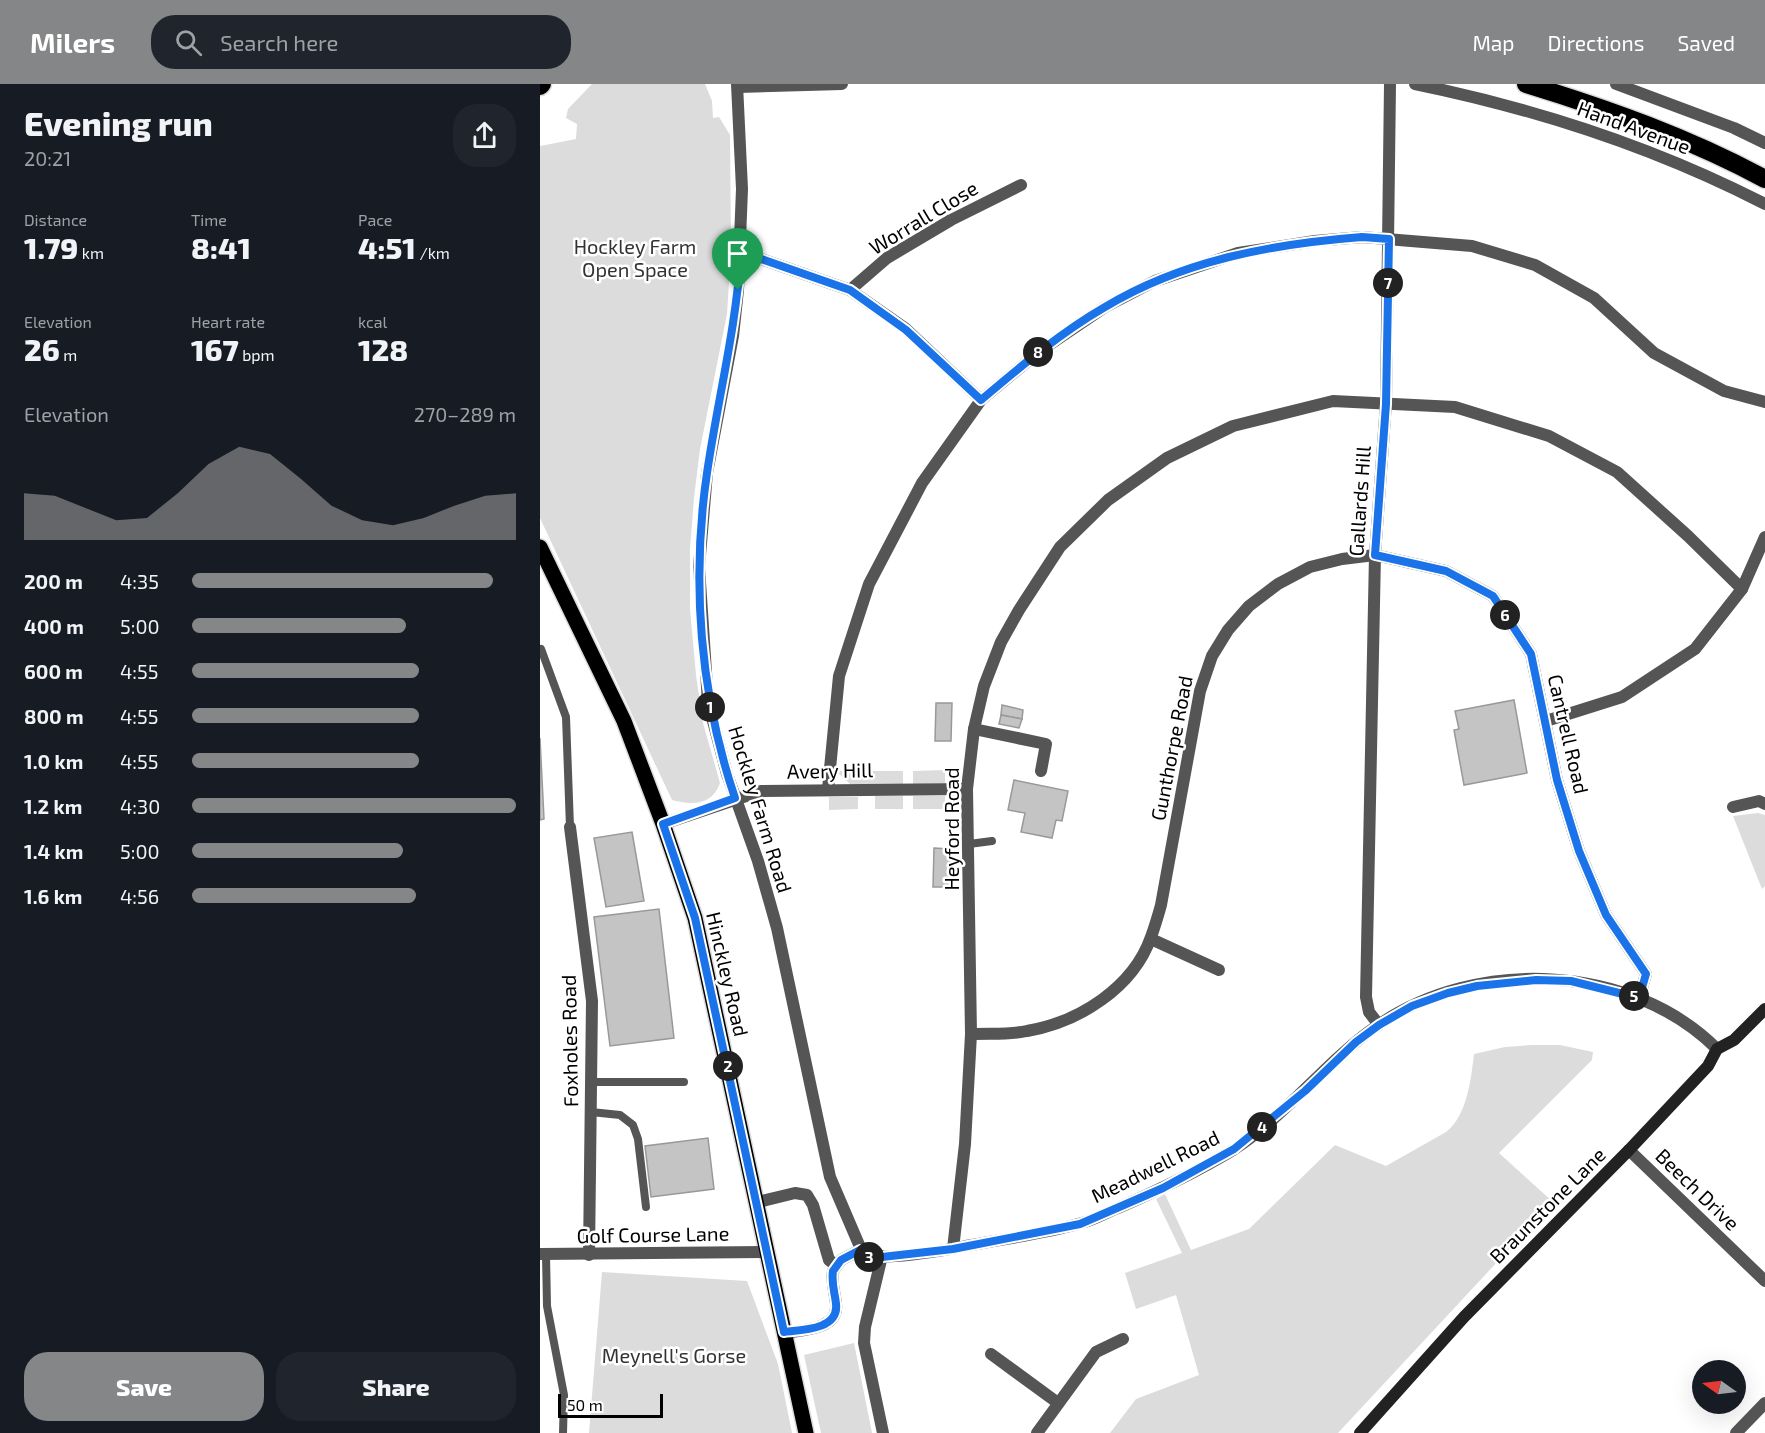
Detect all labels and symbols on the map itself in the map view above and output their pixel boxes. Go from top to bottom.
street label: Hand Avenue [1574,95,1694,159]
street label: Worrall Close [864,175,982,259]
pin [712,228,763,290]
park label: Hockley Farm Open Space [574,234,696,281]
pin: 7 [1373,268,1403,298]
pin: 8 [1023,337,1053,367]
street label: Gallards Hill [1343,445,1375,557]
pin: 6 [1490,600,1520,630]
street label: Cantrell Road [1544,672,1594,796]
street label: Gunthorpe Road [1145,674,1197,822]
pin: 1 [695,692,725,722]
street label: Hockley Farm Road [724,723,798,895]
street label: Avery Hill [787,757,873,783]
street label: Heyford Road [939,767,963,891]
street label: Hinckley Road [702,909,754,1039]
street label: Foxholes Road [556,975,582,1107]
pin: 5 [1619,981,1649,1011]
pin: 2 [713,1051,743,1081]
pin: 4 [1247,1112,1277,1142]
street label: Meadwell Road [1087,1125,1223,1207]
street label: Braunstone Lane [1484,1142,1610,1268]
street label: Beech Drive [1651,1143,1745,1235]
street label: Golf Course Lane [576,1221,730,1247]
pin: 3 [854,1242,884,1272]
park label: Meynell's Gorse [602,1343,746,1367]
north arrow [1692,1360,1746,1414]
scale bar [558,1391,663,1418]

